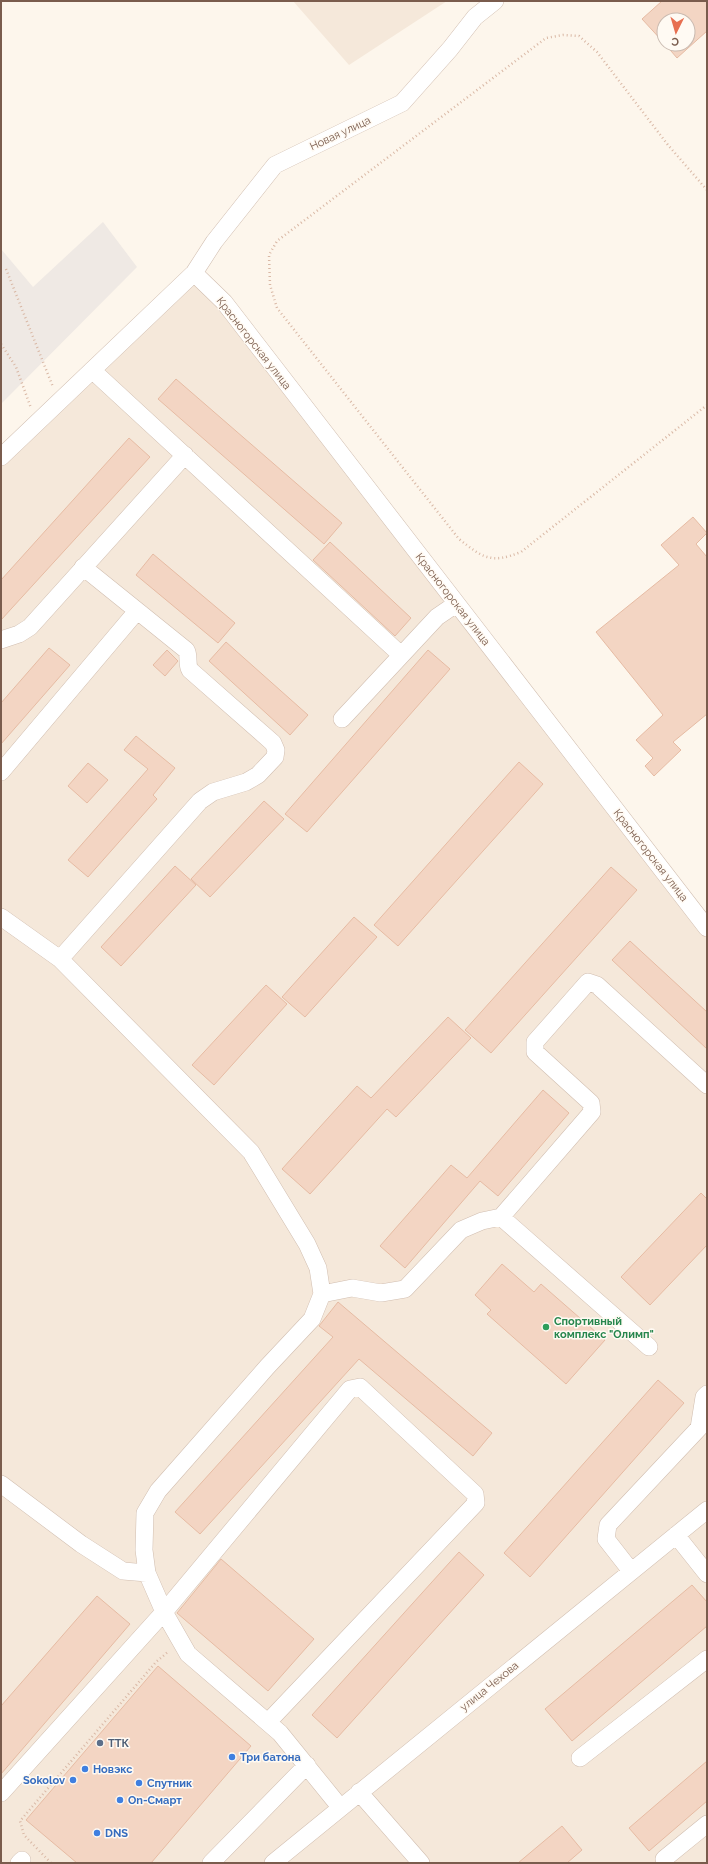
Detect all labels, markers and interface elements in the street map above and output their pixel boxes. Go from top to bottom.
north arrow [656,12,696,52]
text: С [670,35,679,48]
street label: Новая улица [308,114,373,153]
street label: Красногорская улица [214,295,294,392]
street label: Красногорская улица [413,551,493,648]
street label: Красногорская улица [611,807,691,904]
place label: Спортивный комплекс "Олимп" [554,1315,654,1341]
marker: Спортивный комплекс "Олимп" [541,1322,551,1332]
street label: улица Чехова [457,1659,521,1714]
place label: ТТК [108,1737,130,1750]
marker: ТТК [95,1738,105,1748]
place label: Три батона [240,1751,301,1764]
marker: Три батона [227,1752,237,1762]
place label: Новэкс [93,1763,133,1776]
marker: Новэкс [80,1764,90,1774]
place label: Sokolov [23,1774,65,1787]
marker: Sokolov [68,1775,78,1785]
place label: Спутник [147,1777,193,1790]
marker: Спутник [134,1778,144,1788]
place label: On-Смарт [128,1794,182,1807]
marker: On-Смарт [115,1795,125,1805]
place label: DNS [105,1827,128,1840]
marker: DNS [92,1828,102,1838]

